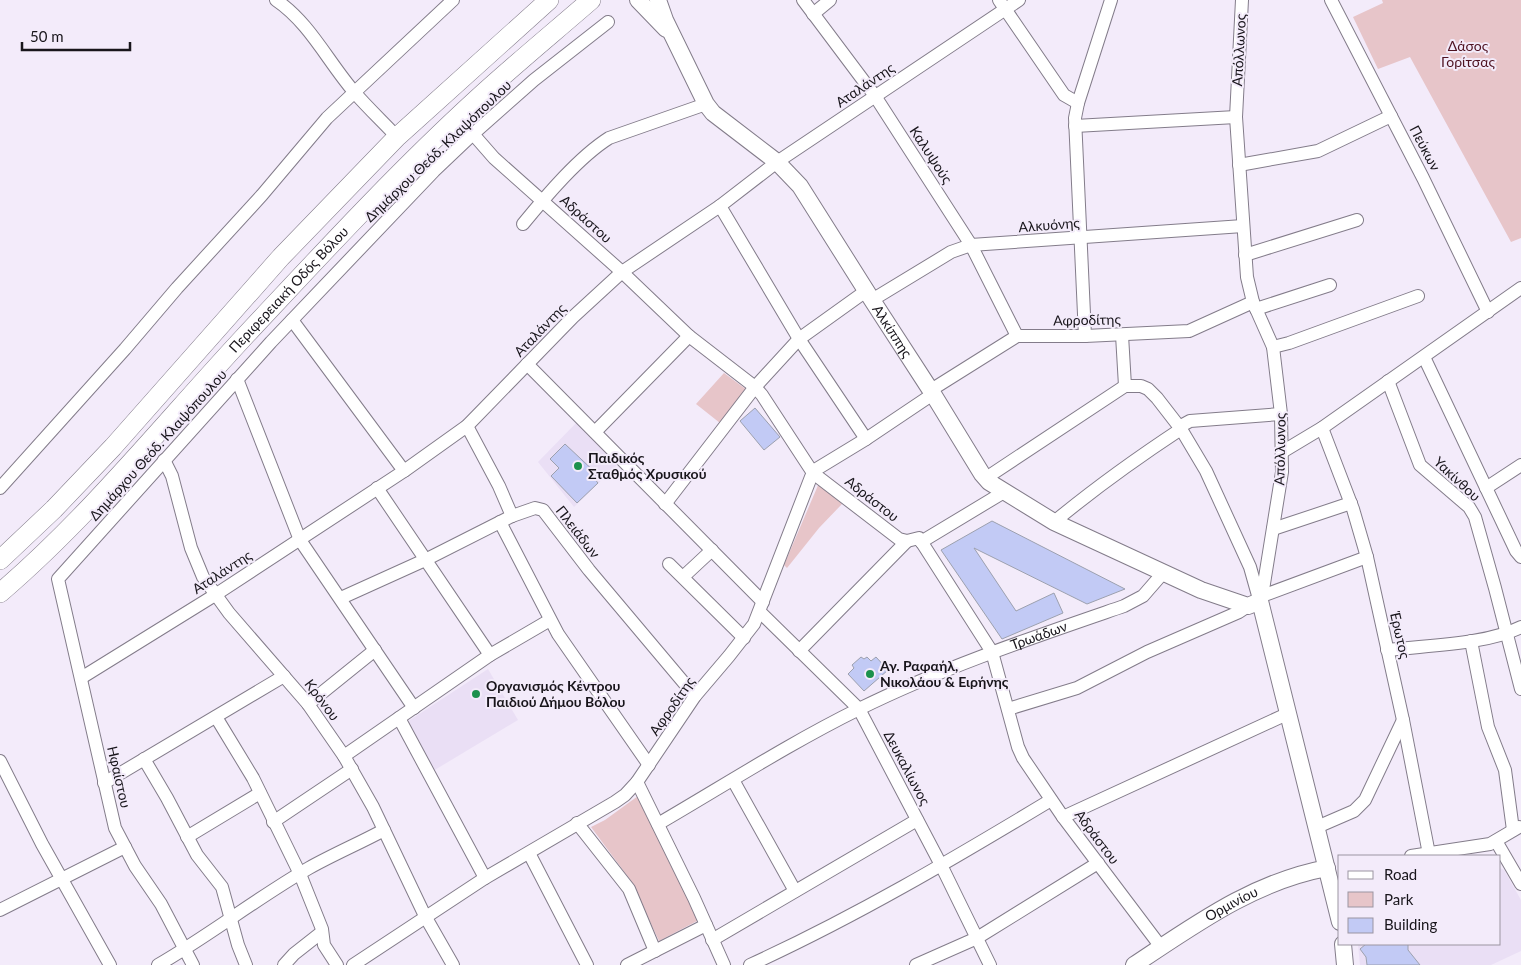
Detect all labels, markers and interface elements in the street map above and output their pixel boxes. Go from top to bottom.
street label: Απόλλωνος [1228,13,1249,87]
scale bar [22,20,130,52]
text: 50 m [30,27,64,45]
park label: Δάσος Γορίτσας [1441,37,1495,70]
street label: Αταλάντης [832,58,898,110]
street label: Δημάρχου Θεόδ. Κλαψόπουλου [361,76,514,225]
street label: Πεύκων [1406,122,1444,173]
street label: Καλυψούς [907,123,957,187]
street label: Αδράστου [557,191,616,246]
street label: Αλκυόνης [1018,214,1081,235]
street label: Περιφερειακή Οδός Βόλου [225,223,351,356]
street label: Αταλάντης [510,299,569,360]
street label: Αλκίππης [869,301,916,361]
street label: Αφροδίτης [1053,310,1122,329]
street label: Δημάρχου Θεόδ. Κλαψόπουλου [85,366,230,524]
street label: Απόλλωνος [1270,412,1289,485]
place label: Παιδικός Σταθμός Χρυσικού [588,449,707,482]
street label: Υακίνθου [1431,453,1484,504]
marker: Παιδικός Σταθμός Χρυσικού [572,460,584,472]
street label: Αδράστου [842,472,903,525]
street label: Πλειάδων [553,502,604,561]
street label: Αταλάντης [189,546,255,597]
street label: Έρωτος [1387,610,1414,661]
street label: Τρωάδων [1008,617,1069,653]
place label: Αγ. Ραφαήλ, Νικολάου & Ειρήνης [879,657,1009,690]
marker: Αγ. Ραφαήλ, Νικολάου & Ειρήνης [864,668,876,680]
street label: Αφροδίτης [645,673,698,738]
street label: Κρόνου [301,676,344,724]
place label: Οργανισμός Κέντρου Παιδιού Δήμου Βόλου [486,677,626,710]
marker: Οργανισμός Κέντρου Παιδιού Δήμου Βόλου [470,688,482,700]
street label: Δευκαλίωνος [881,728,934,808]
street label: Ηφαίστου [104,744,135,810]
street label: Αδράστου [1071,806,1123,867]
legend [1338,855,1501,945]
text: Road [1384,865,1417,883]
street label: Ορμινίου [1202,883,1260,925]
text: Park [1384,890,1414,908]
text: Building [1384,915,1437,933]

